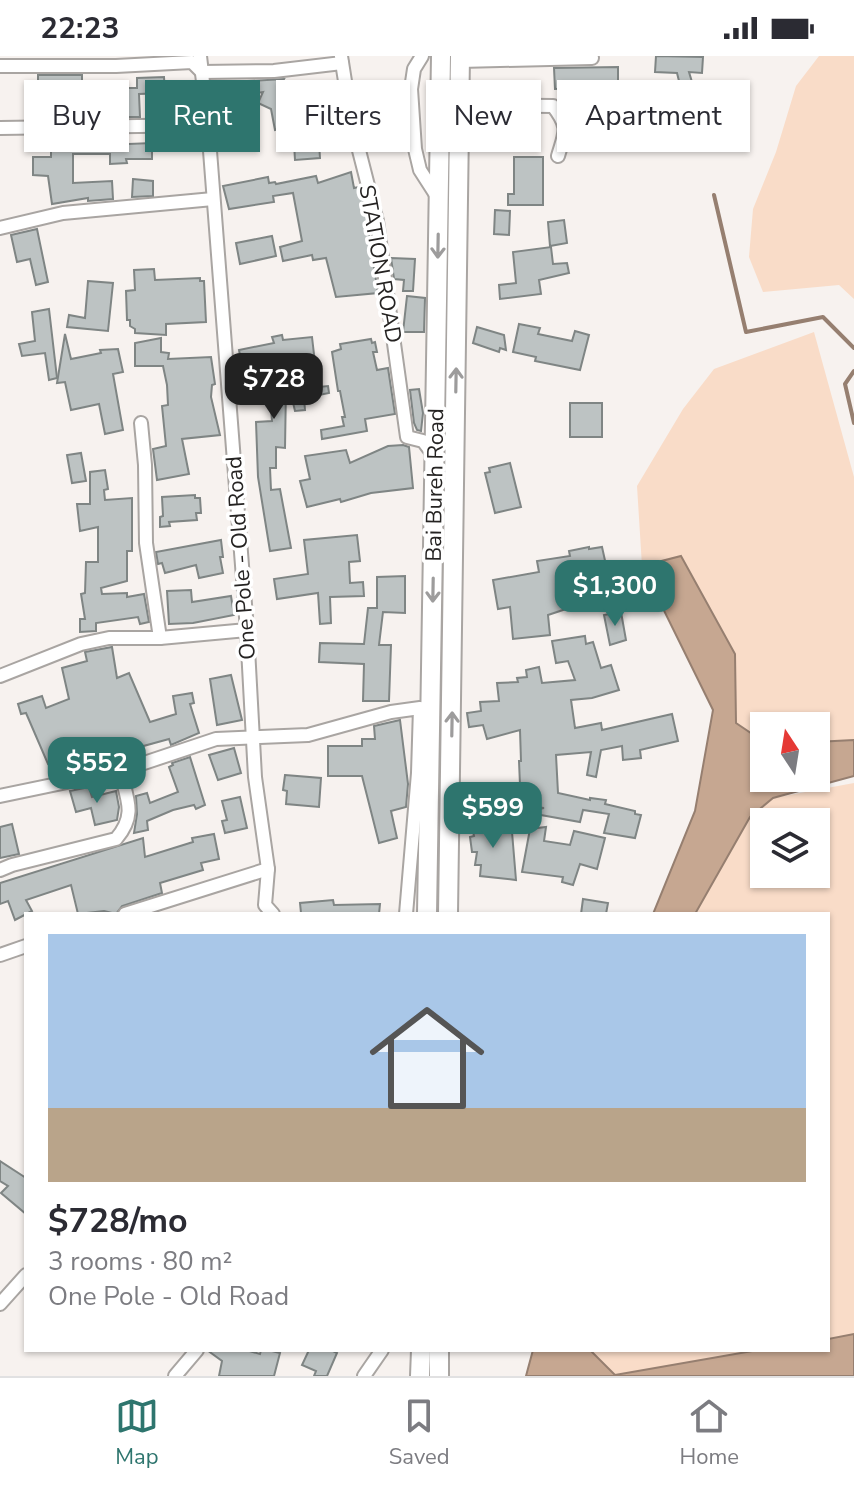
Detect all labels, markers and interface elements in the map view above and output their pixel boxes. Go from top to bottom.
text: 22:23 [40,8,119,49]
chip: Buy [24,80,129,152]
chip: Rent [145,80,260,152]
chip: Filters [276,80,410,152]
chip: New [426,80,541,152]
chip: Apartment [557,80,750,152]
street label: STATION ROAD [351,182,409,346]
one-way arrow [430,232,446,259]
pin: $728 [227,353,321,421]
text: $728 [243,361,305,396]
one-way arrow [448,367,463,394]
street label: Bai Bureh Road [419,408,451,562]
street label: One Pole - Old Road [219,455,263,661]
pin: $1,300 [550,560,680,628]
text: $1,300 [573,568,657,603]
one-way arrow [426,576,441,603]
one-way arrow [444,711,460,738]
north arrow [750,712,830,792]
map controls [750,712,830,888]
pin: $552 [50,737,144,805]
text: $552 [66,745,128,780]
pin: $599 [446,782,540,850]
text: $599 [462,790,524,825]
button: layers [750,808,830,888]
icon: home [355,986,499,1130]
text: $728/mo [48,1198,188,1244]
text: 3 rooms · 80 m² [48,1244,232,1279]
text: One Pole - Old Road [48,1279,289,1314]
tab: Map [115,1394,159,1472]
tab: Saved [389,1394,450,1472]
tab: Home [680,1394,739,1472]

